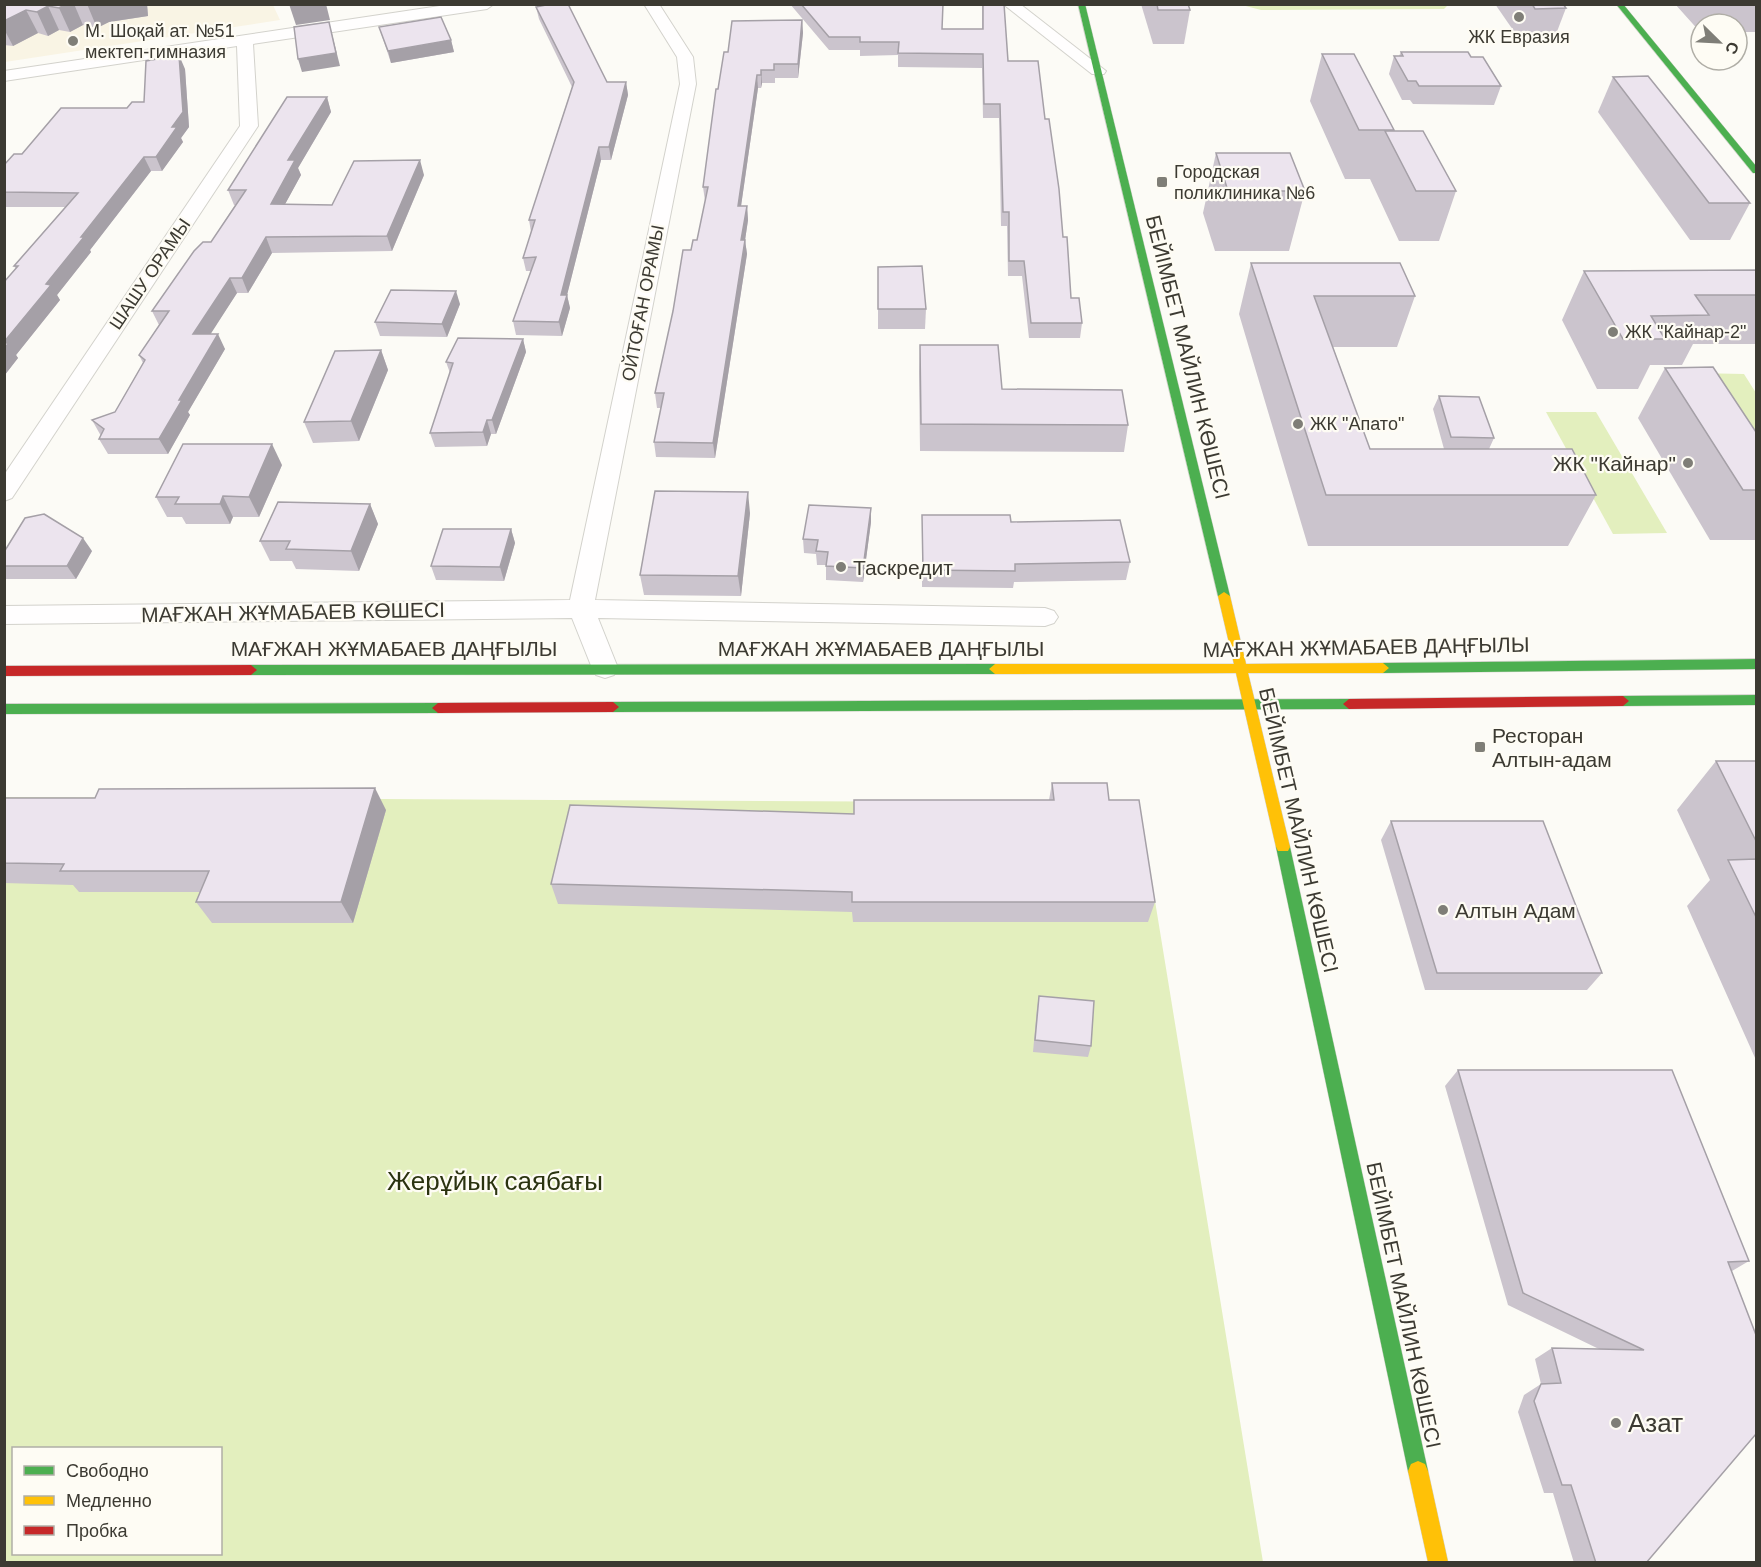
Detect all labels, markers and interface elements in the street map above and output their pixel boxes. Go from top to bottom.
marker: ЖК Евразия [1512,10,1526,24]
north arrow [1689,12,1749,72]
place label: М. Шоқай ат. №51 мектеп-гимназия [85,21,235,62]
place label: ЖК Евразия [1468,27,1570,47]
marker: М. Шоқай ат. №51 мектеп-гимназия [66,34,80,48]
text: С [1722,39,1742,57]
place label: Городская поликлиника №6 [1174,162,1315,203]
marker: Городская поликлиника №6 [1155,175,1169,189]
street label: БЕЙІМБЕТ МАЙЛИН КӨШЕСІ [1142,213,1234,501]
street label: ШАШУ ОРАМЫ [106,215,194,333]
street label: ОЙТОҒАН ОРАМЫ [617,223,668,383]
place label: ЖК "Кайнар-2" [1625,322,1746,342]
marker: ЖК "Кайнар-2" [1606,325,1620,339]
place label: ЖК "Апато" [1310,414,1404,434]
marker: ЖК "Апато" [1291,417,1305,431]
place label: ЖК "Кайнар" [1553,452,1676,475]
marker: ЖК "Кайнар" [1681,456,1695,470]
place label: Таскредит [853,556,953,579]
marker: Таскредит [834,560,848,574]
street label: МАҒЖАН ЖҰМАБАЕВ КӨШЕСІ [141,598,445,626]
street label: МАҒЖАН ЖҰМАБАЕВ ДАҢҒЫЛЫ [1202,633,1530,661]
street label: МАҒЖАН ЖҰМАБАЕВ ДАҢҒЫЛЫ [231,637,557,660]
street label: МАҒЖАН ЖҰМАБАЕВ ДАҢҒЫЛЫ [718,637,1044,660]
street label: БЕЙІМБЕТ МАЙЛИН КӨШЕСІ [1255,685,1343,975]
place label: Ресторан Алтын-адам [1492,724,1612,771]
marker: Ресторан Алтын-адам [1473,740,1487,754]
place label: Алтын Адам [1455,899,1576,922]
marker: Алтын Адам [1436,903,1450,917]
street label: БЕЙІМБЕТ МАЙЛИН КӨШЕСІ [1362,1160,1446,1450]
park label: Жерұйық саябағы [387,1166,603,1196]
place label: Азат [1628,1408,1683,1438]
marker: Азат [1609,1416,1623,1430]
legend [12,1447,222,1555]
text: Свободно [66,1461,149,1481]
text: Медленно [66,1491,152,1511]
text: Пробка [66,1521,129,1541]

